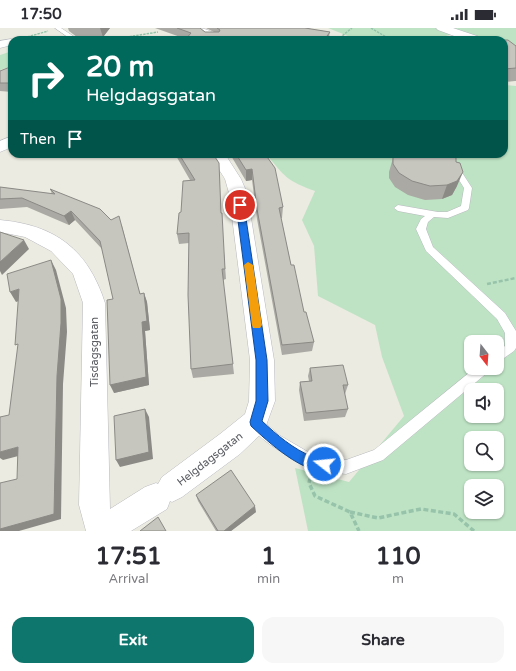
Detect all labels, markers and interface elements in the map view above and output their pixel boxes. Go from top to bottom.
text: 17:50 [20,5,62,23]
text: 20 m [86,50,154,84]
icon: right [20,52,72,104]
text: Helgdagsgatan [86,84,216,106]
icon: arrive [64,128,86,150]
text: Then [20,130,56,148]
pin [223,188,257,222]
icon: arrive [229,194,251,216]
street label: Tisdagsgatan [88,317,101,387]
north arrow [464,335,504,375]
map controls [464,335,504,519]
button: sound [464,383,504,423]
street label: Helgdagsgatan [175,429,245,489]
button: search [464,431,504,471]
position arrow [303,443,345,485]
button: layers [464,479,504,519]
text: 17:51 [95,542,162,571]
text: 1 [261,542,276,571]
text: 110 [375,542,421,571]
text: Arrival [108,571,149,587]
text: min [257,571,280,587]
text: m [392,571,404,587]
button: Exit [12,617,254,663]
button: Share [262,617,504,663]

